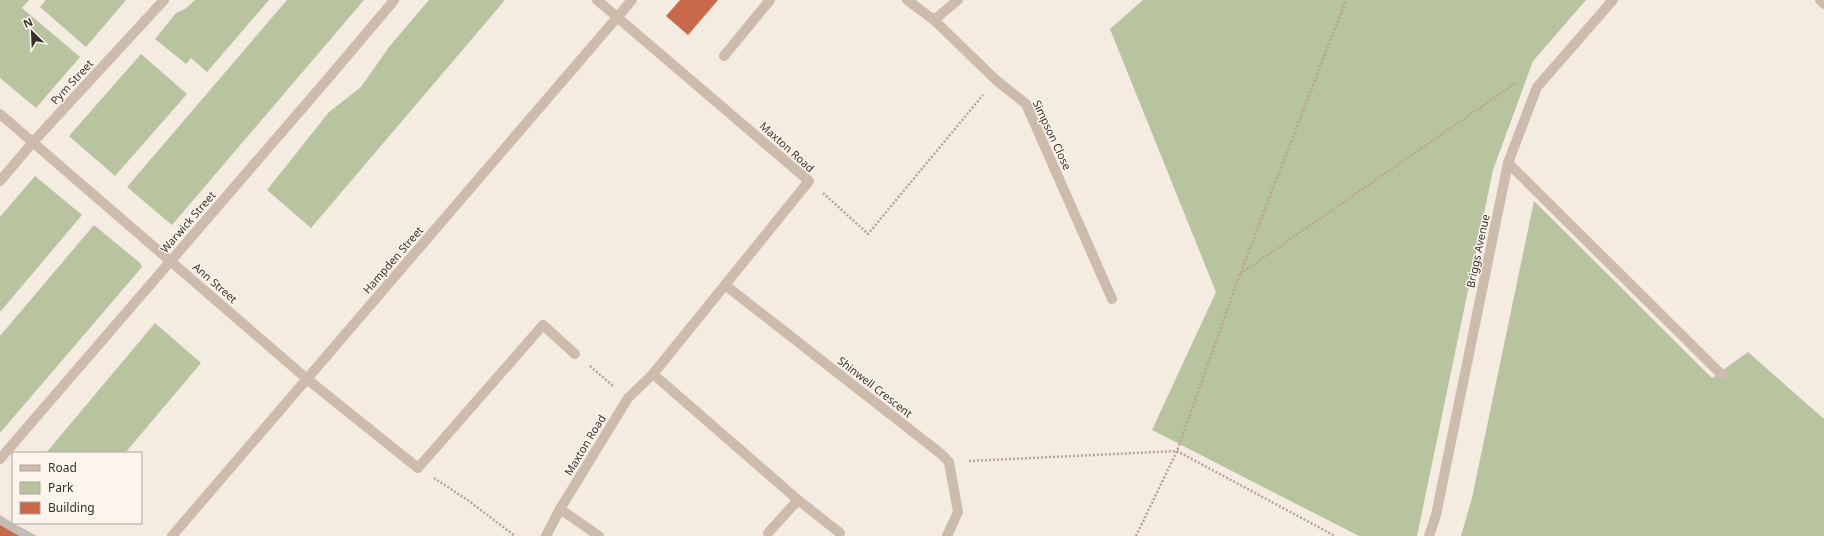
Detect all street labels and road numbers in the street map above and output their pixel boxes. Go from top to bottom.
street label: Pym Street [47,56,96,107]
street label: Simpson Close [1030,97,1075,172]
street label: Maxton Road [757,118,818,175]
street label: Warwick Street [157,188,219,256]
street label: Briggs Avenue [1462,213,1493,289]
street label: Hampden Street [359,223,426,297]
street label: Ann Street [190,259,241,306]
street label: Shinwell Crescent [835,353,916,421]
street label: Maxton Road [560,411,609,478]

